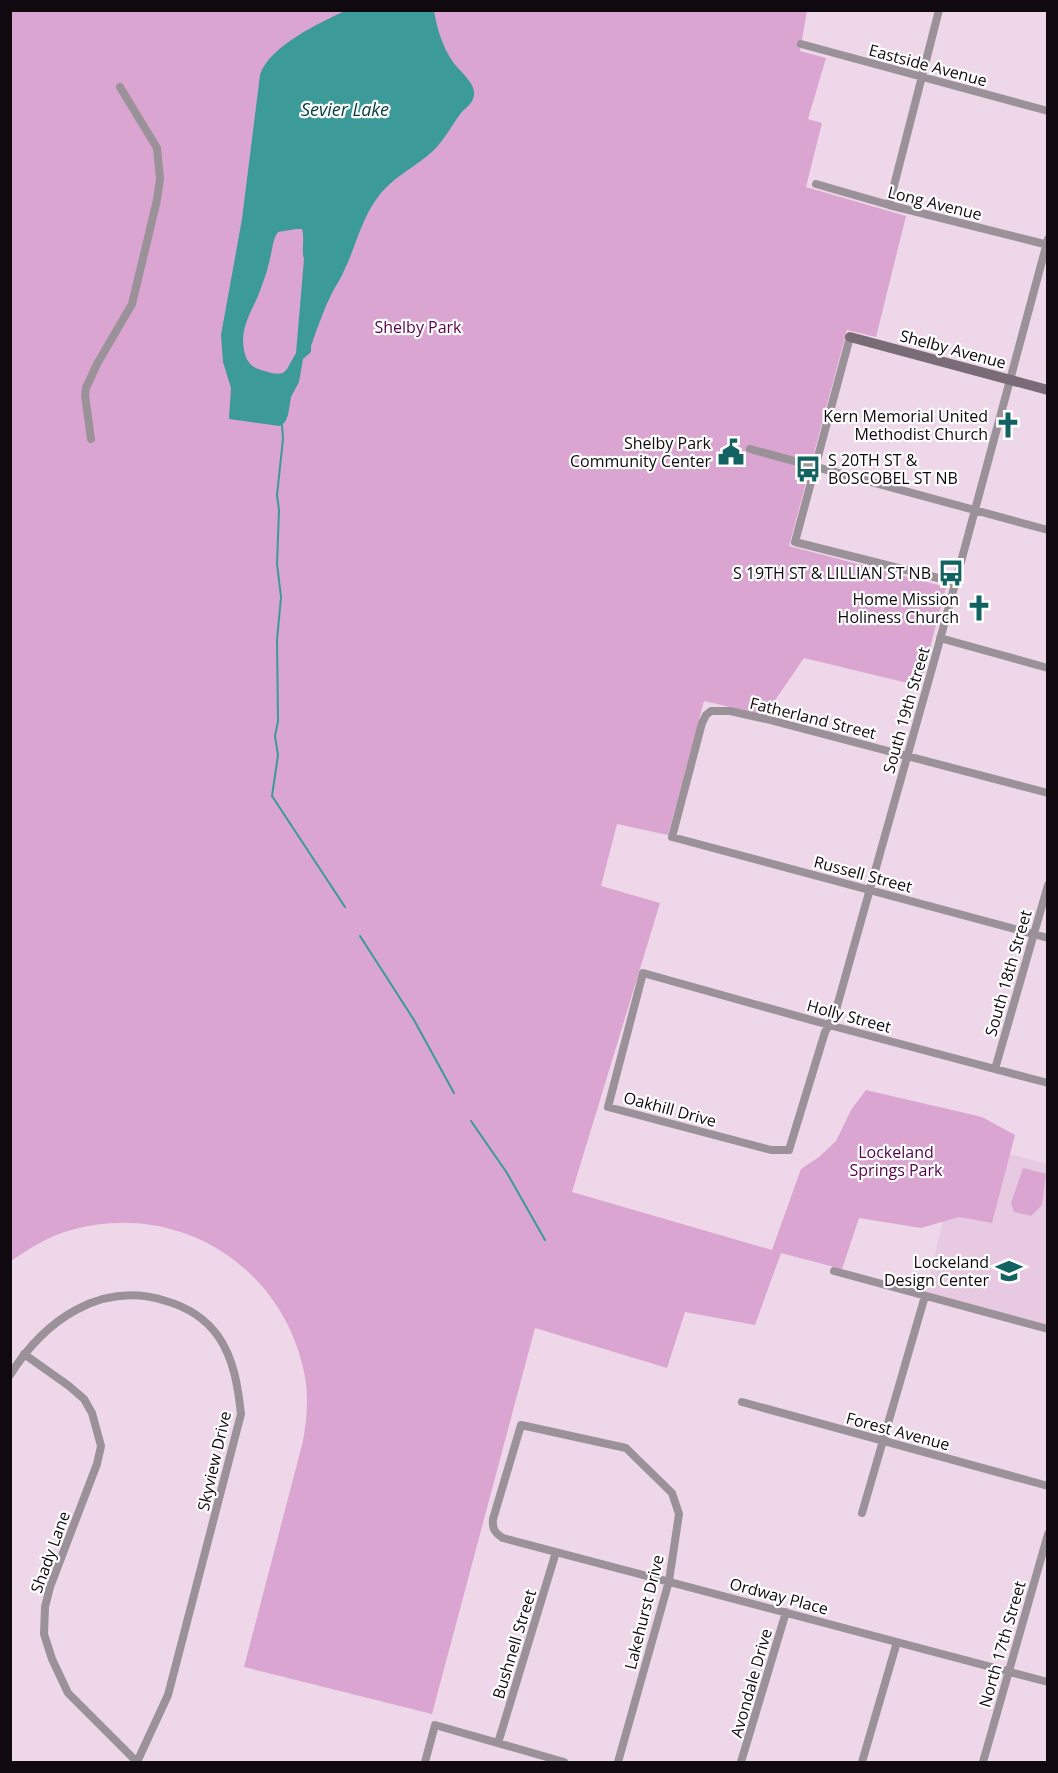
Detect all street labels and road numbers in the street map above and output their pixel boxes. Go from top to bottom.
street label: Eastside Avenue [867,39,989,91]
street label: Long Avenue [886,181,984,225]
street label: Shelby Avenue [897,324,1009,374]
street label: South 19th Street [877,644,935,776]
street label: Fatherland Street [747,692,879,744]
street label: Russell Street [811,850,915,898]
street label: South 18th Street [979,907,1037,1039]
street label: Holly Street [804,994,894,1038]
street label: Oakhill Drive [621,1086,719,1132]
street label: Forest Avenue [844,1407,952,1455]
street label: Skyview Drive [192,1409,236,1513]
street label: Shady Lane [25,1508,75,1596]
street label: Lakehurst Drive [619,1552,669,1672]
street label: Ordway Place [727,1572,831,1620]
street label: North 17th Street [973,1578,1031,1710]
street label: Bushnell Street [487,1586,541,1701]
street label: Avondale Drive [725,1626,777,1740]

